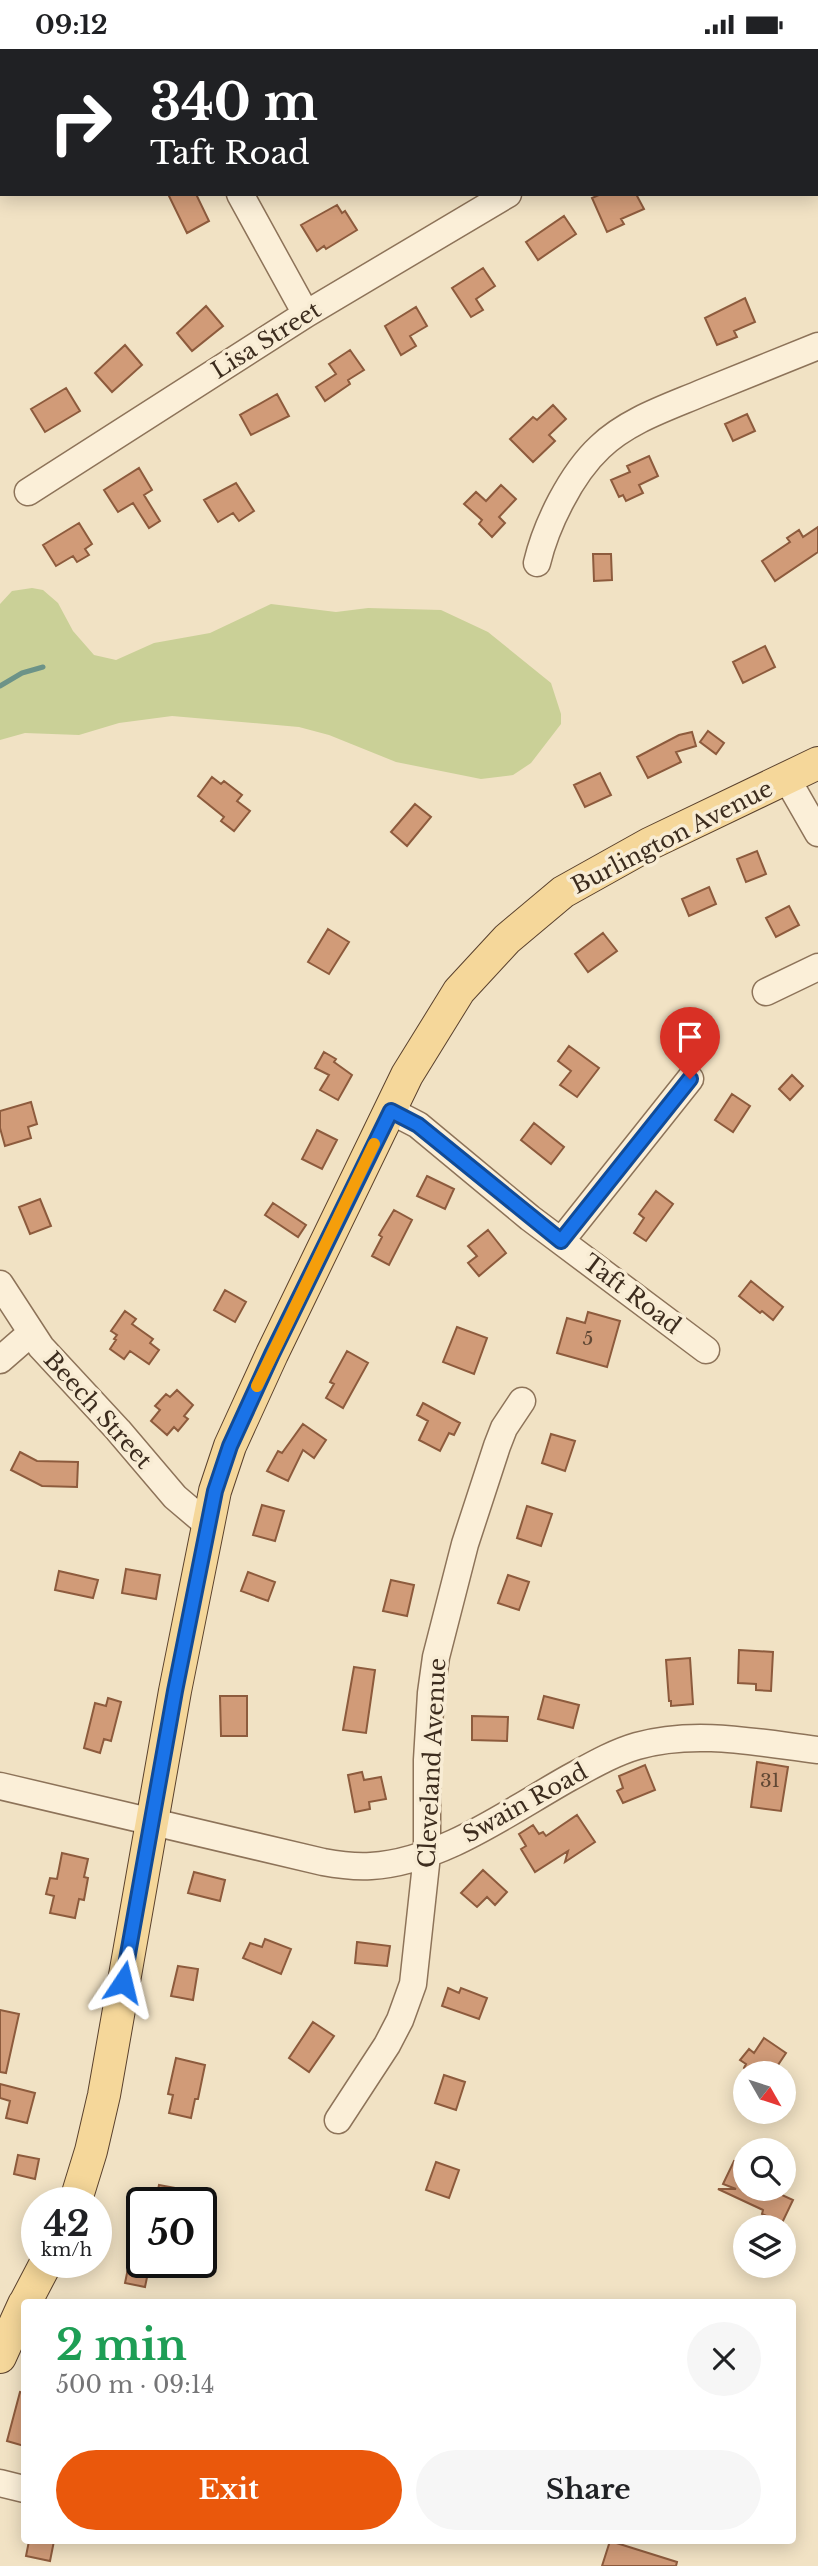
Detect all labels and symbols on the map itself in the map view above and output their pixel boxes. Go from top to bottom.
street label: Lisa Street [206,295,326,385]
street label: Burlington Avenue [567,774,777,900]
pin [660,1007,720,1079]
street label: Taft Road [578,1248,686,1340]
house number: 5 [583,1327,593,1350]
street label: Beech Street [38,1346,158,1475]
street label: Cleveland Avenue [413,1657,451,1869]
street label: Swain Road [458,1757,592,1849]
house number: 31 [760,1769,780,1792]
position arrow [86,1945,160,2019]
north arrow [733,2061,796,2125]
speed limit sign: 50 [126,2187,217,2278]

